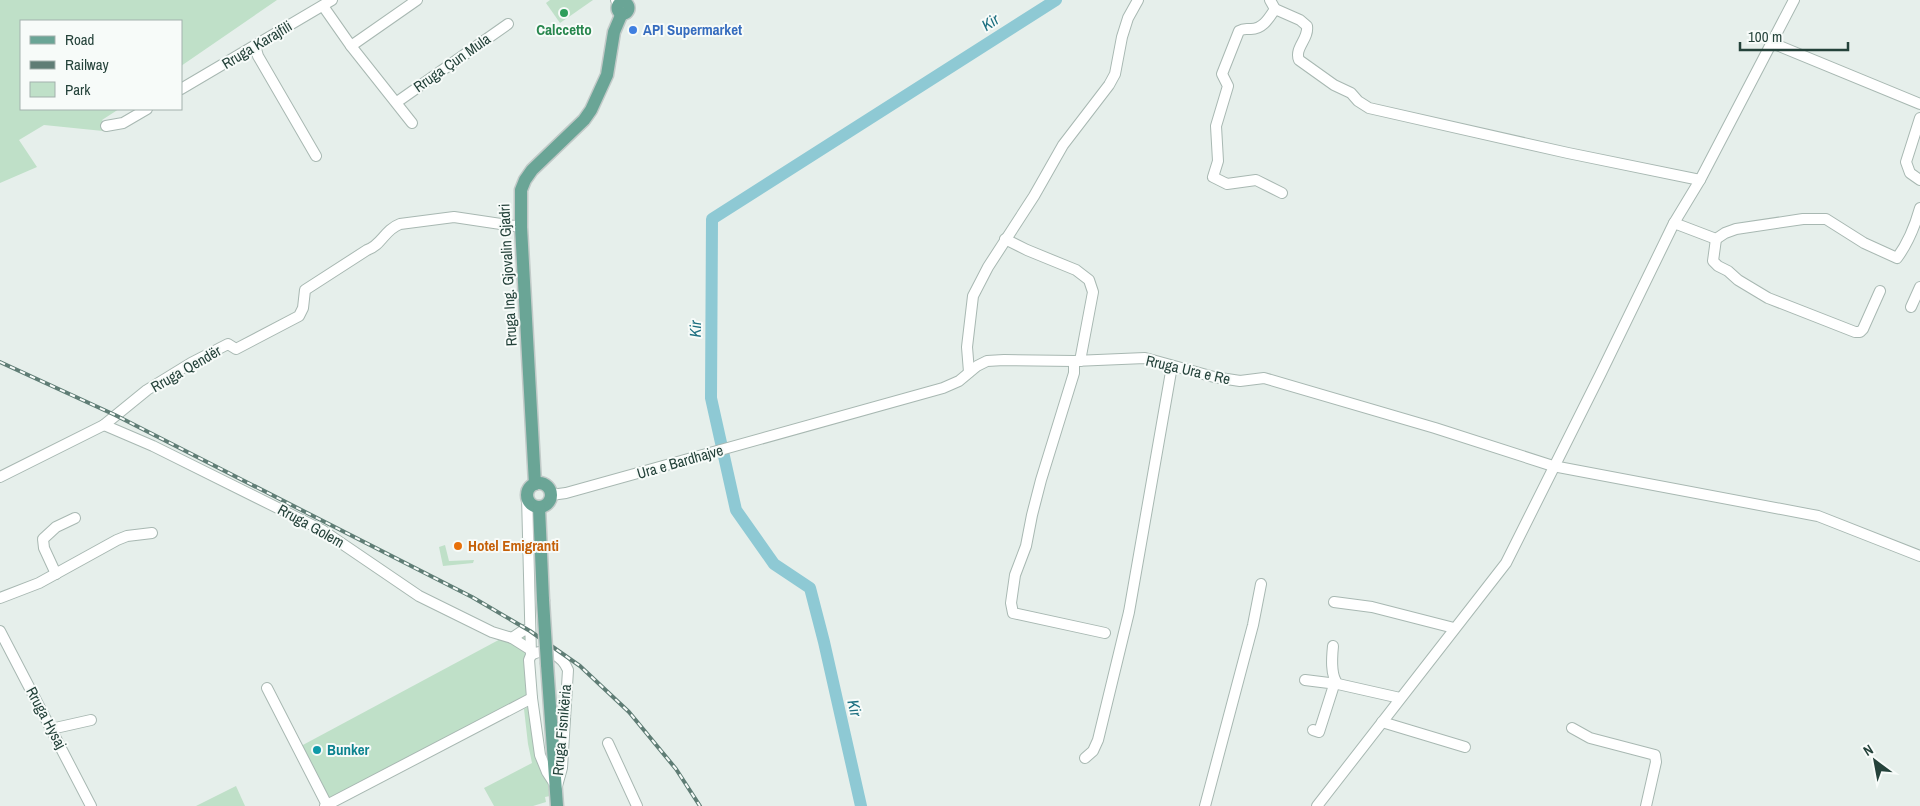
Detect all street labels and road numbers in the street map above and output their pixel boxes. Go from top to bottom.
street label: Rruga Karajfili [218,15,296,74]
street label: Rruga Çun Mula [409,28,495,97]
street label: Rruga Ing. Gjovalin Gjadri [493,203,522,347]
street label: Rruga Qendër [147,340,225,397]
street label: Rruga Ura e Re [1144,350,1233,389]
street label: Ura e Bardhajve [634,439,726,484]
street label: Rruga Golem [274,499,348,552]
street label: Rruga Hysaj [21,683,72,753]
street label: Rruga Fisnikëria [547,683,576,777]

